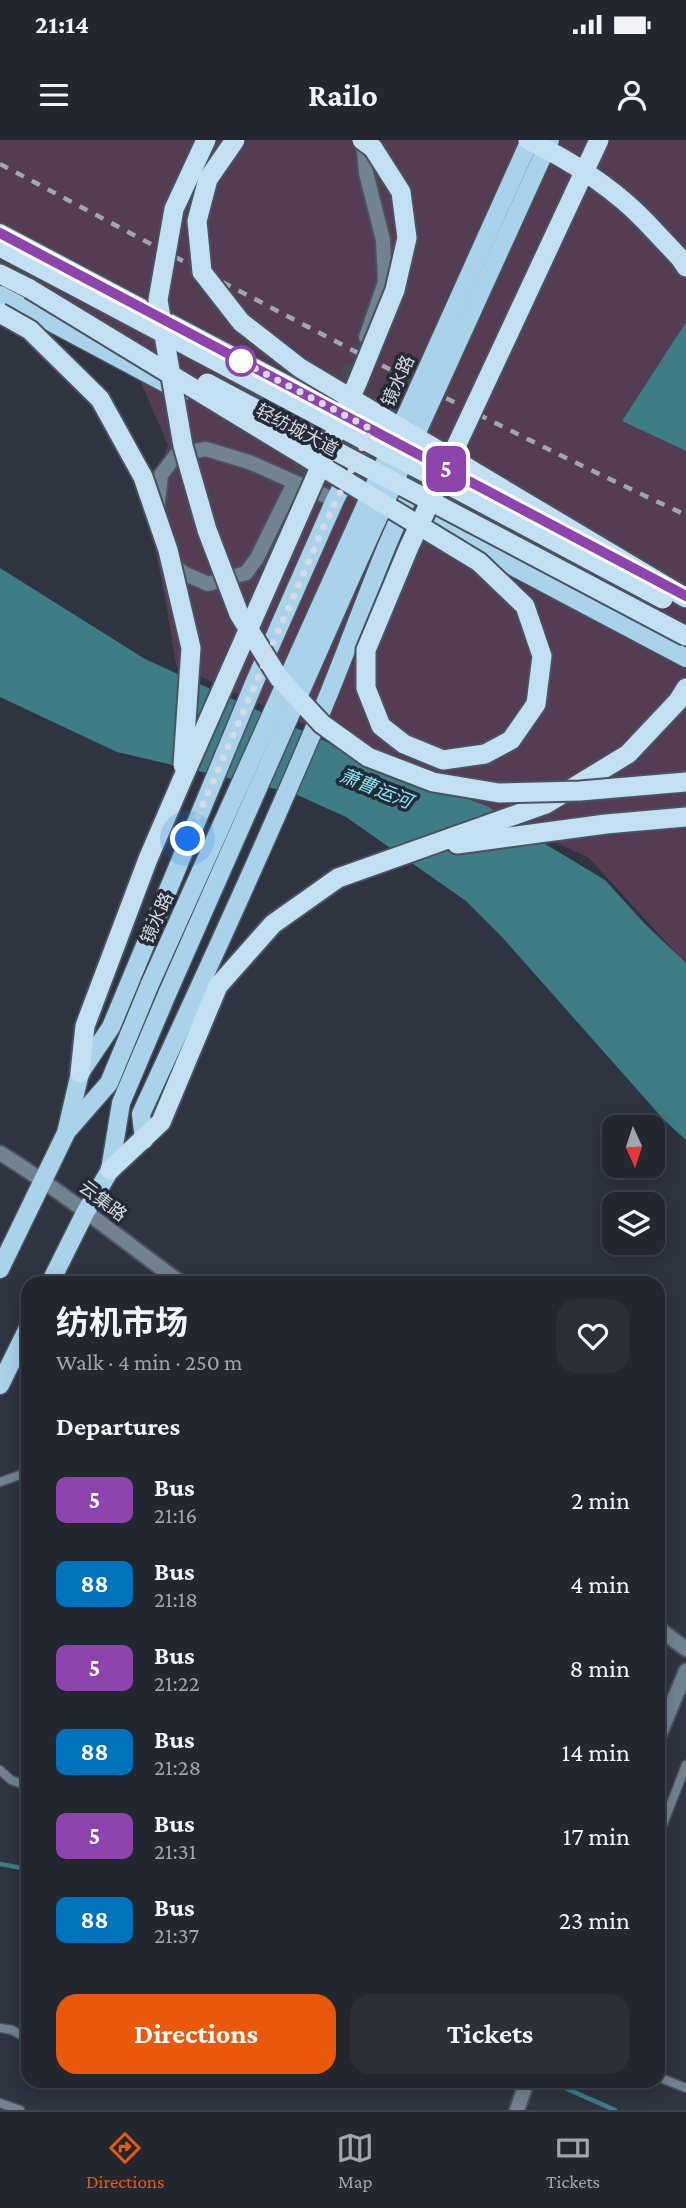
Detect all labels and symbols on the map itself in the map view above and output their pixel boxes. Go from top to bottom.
unlabelled marker [226,346,256,376]
street label: 镜水路 [378,352,418,410]
street label: 轻纺城大道 [253,400,341,460]
line badge: 5 [423,446,469,492]
water label: 萧曹运河 [337,764,419,814]
your location [170,821,205,856]
street label: 镜水路 [137,889,177,947]
north arrow [602,1115,665,1178]
street label: 云集路 [75,1177,131,1225]

